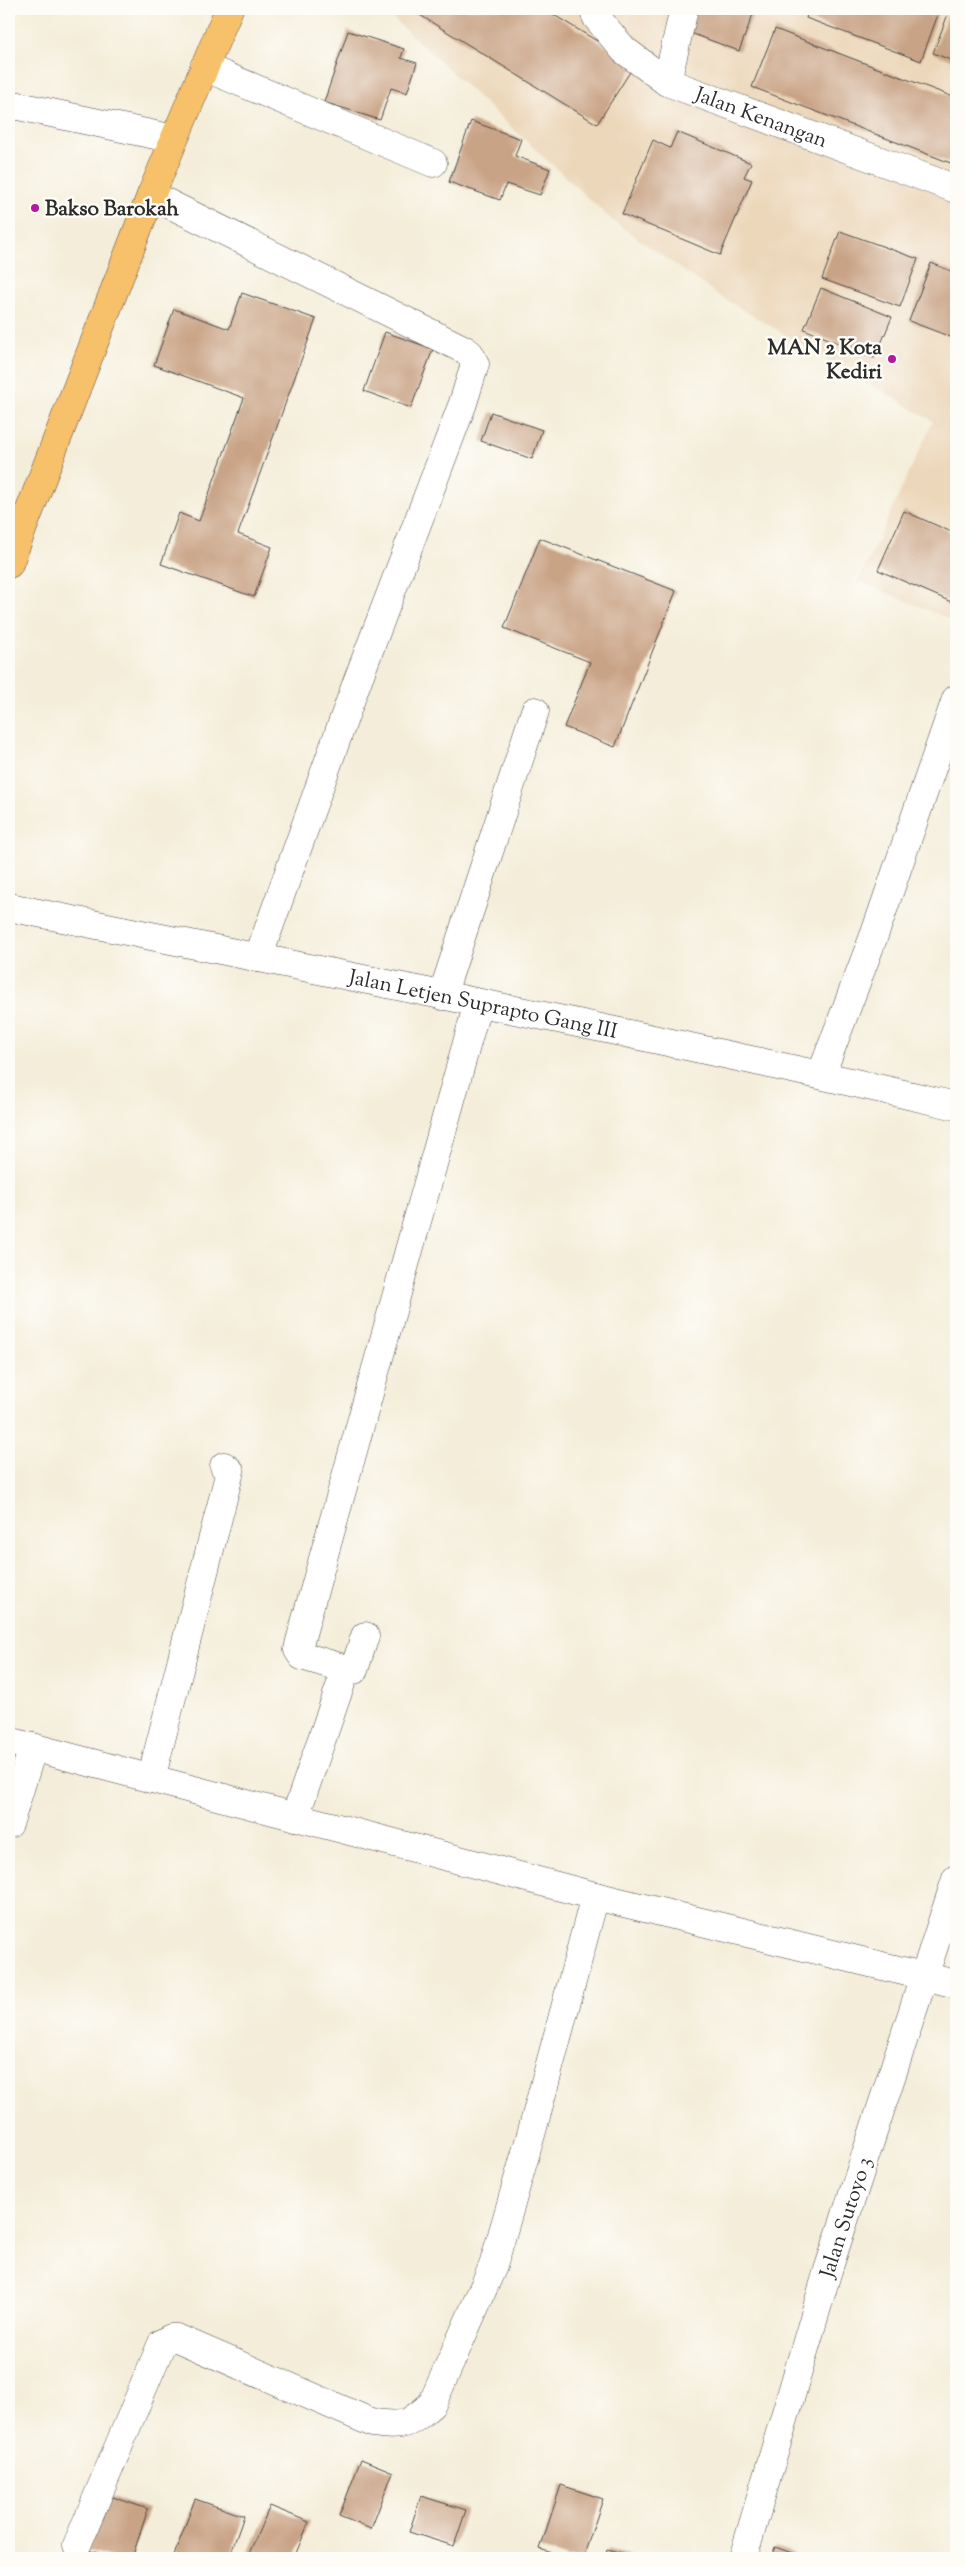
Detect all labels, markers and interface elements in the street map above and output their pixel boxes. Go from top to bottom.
street label: Jalan Kenangan [689,80,831,157]
place label: Bakso Barokah [45,195,180,225]
marker: Bakso Barokah [29,202,41,214]
place label: MAN 2 Kota Kediri [768,334,882,388]
marker: MAN 2 Kota Kediri [886,353,898,365]
street label: Jalan Letjen Suprapto Gang III [345,963,620,1048]
street label: Jalan Sutoyo 3 [813,2153,881,2283]

